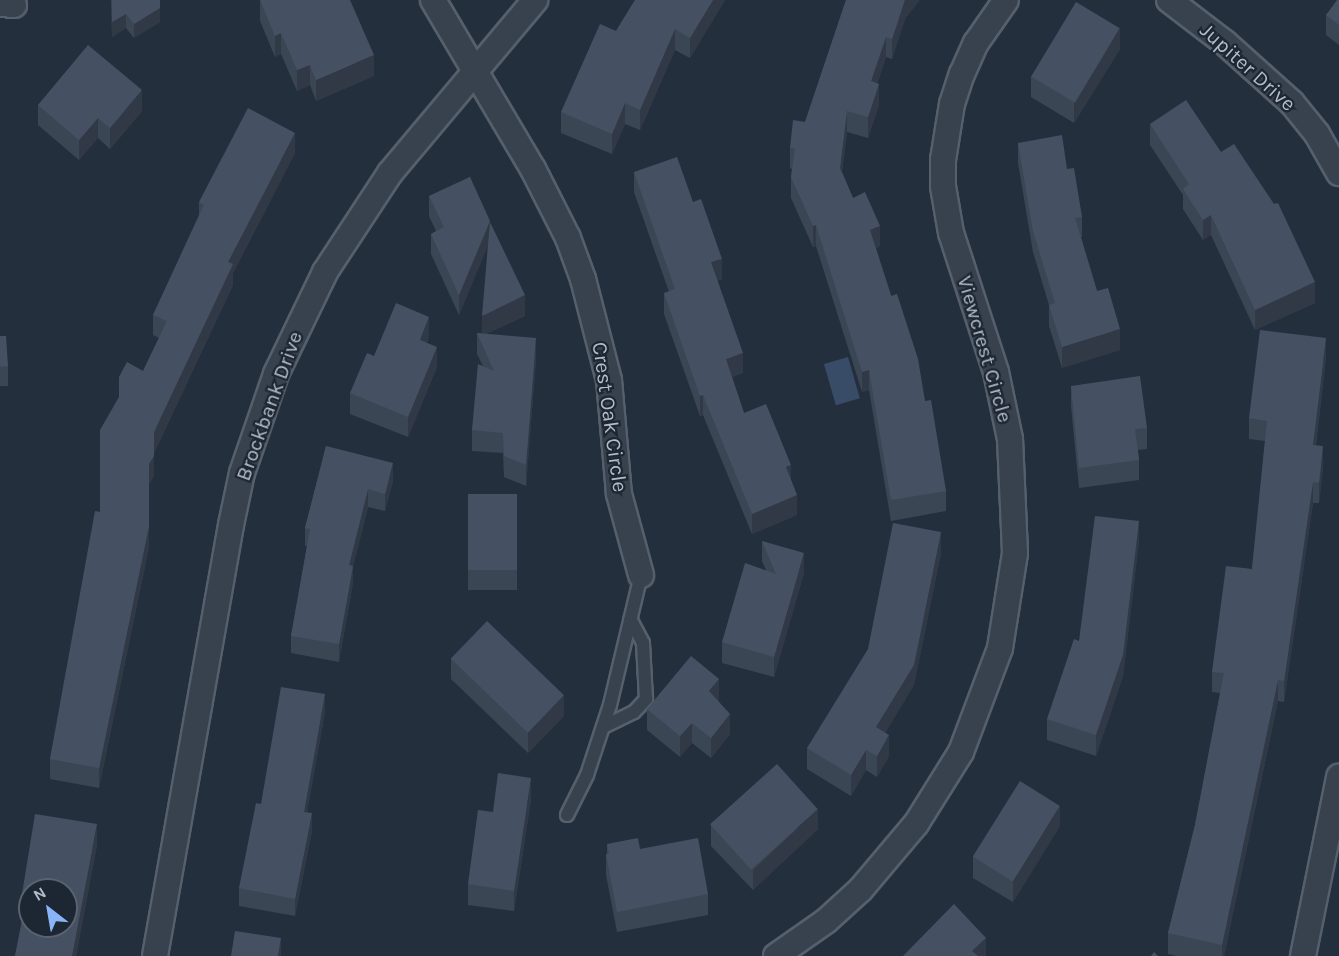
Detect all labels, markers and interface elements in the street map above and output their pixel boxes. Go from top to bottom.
street label: Jupiter Drive [1195,17,1301,117]
street label: Viewcrest Circle [952,273,1018,425]
street label: Brockbank Drive [230,328,308,484]
street label: Crest Oak Circle [587,340,633,494]
north arrow [18,878,78,938]
text: N [30,883,49,905]

